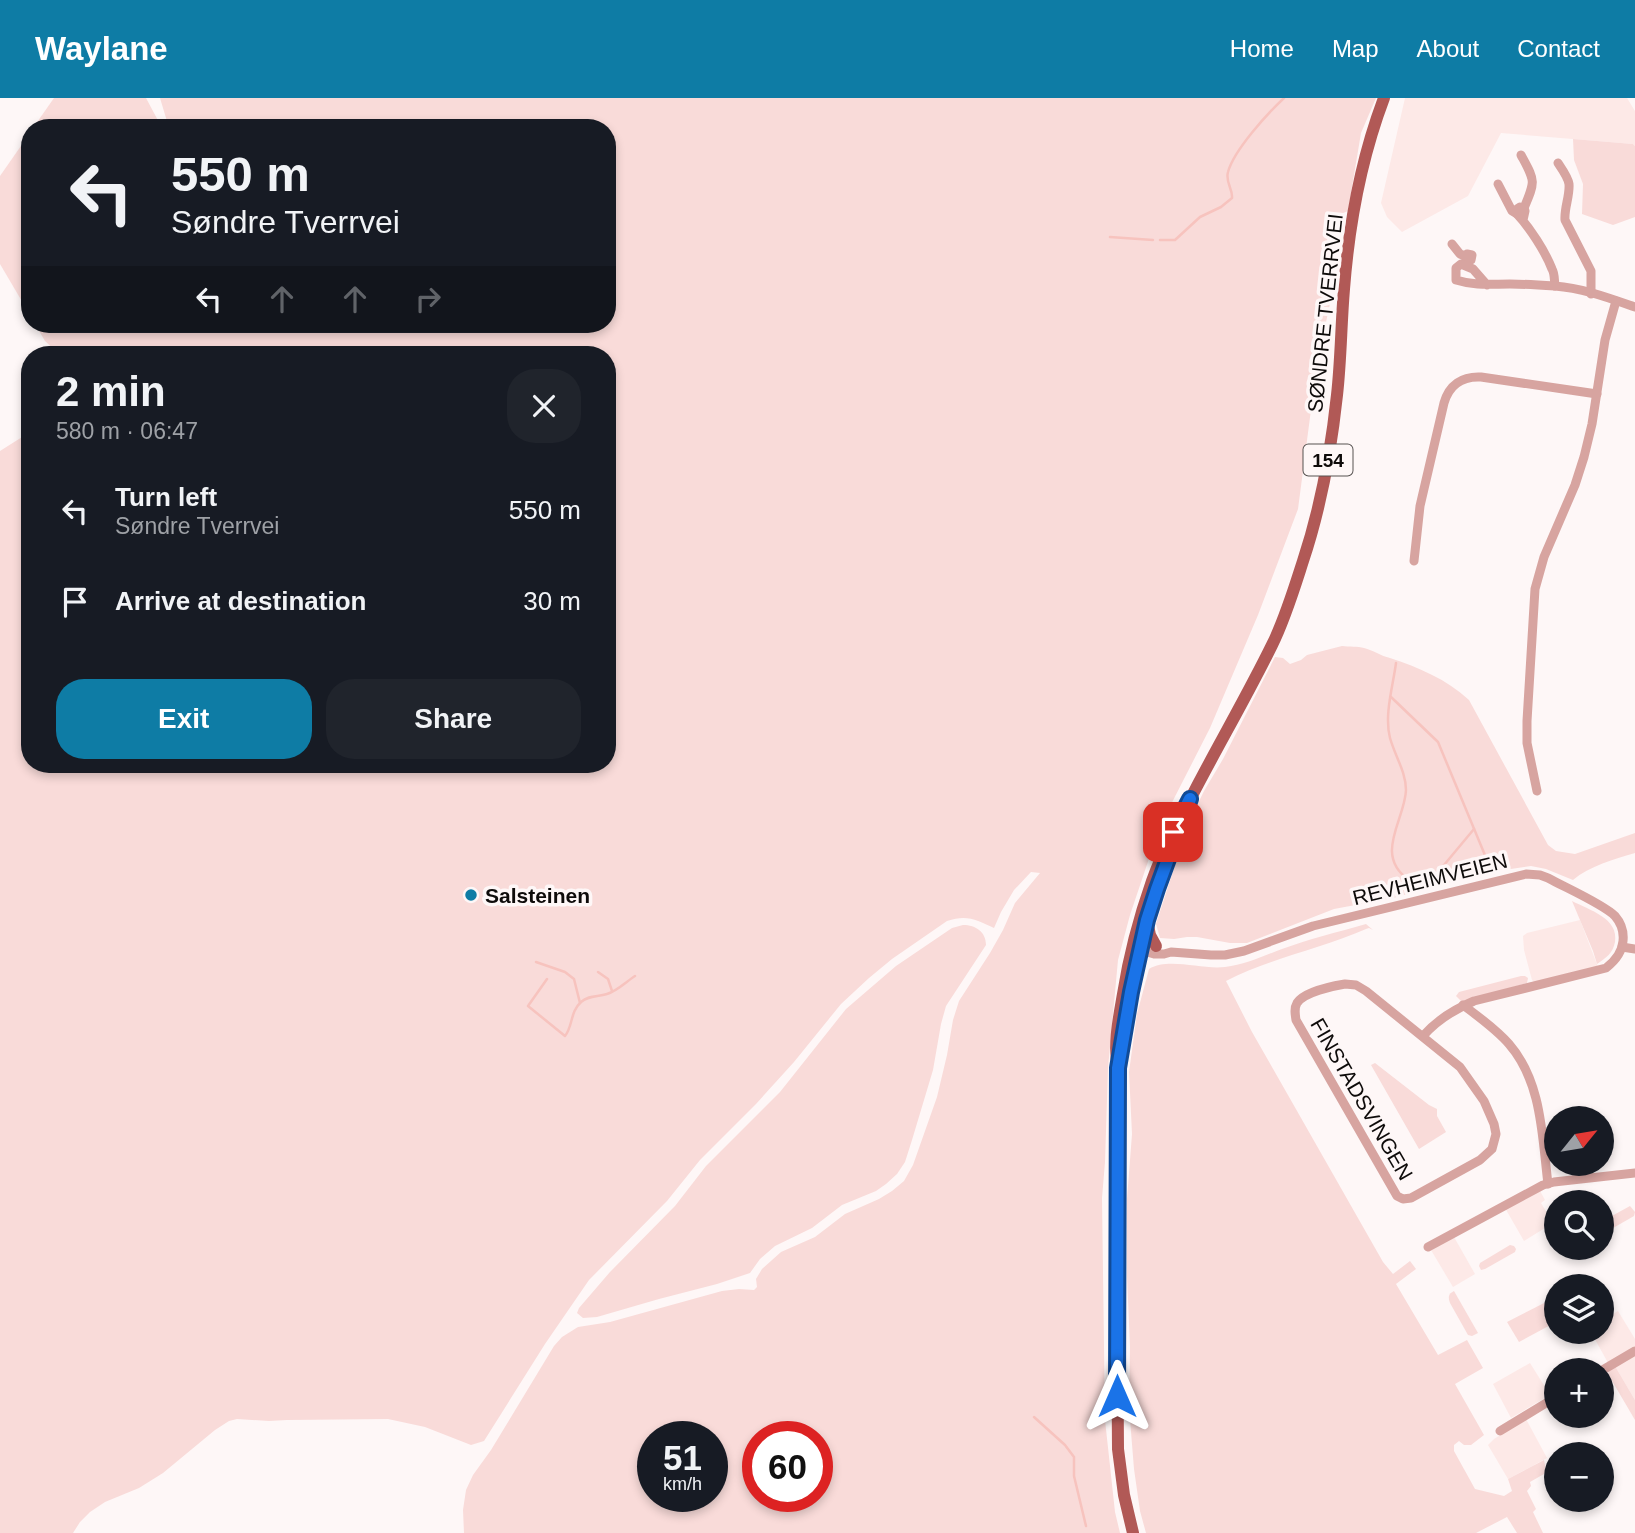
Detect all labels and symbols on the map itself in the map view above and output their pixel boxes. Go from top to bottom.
street label: SØNDRE TVERRVEI [1303,212,1347,414]
road number: 154 [1304,444,1352,476]
pin [1143,802,1203,862]
street label: REVHEIMVEIEN [1350,849,1510,909]
place label: Salsteinen [485,884,590,907]
marker: Salsteinen [463,887,479,903]
street label: FINSTADSVINGEN [1306,1014,1418,1184]
north arrow [1544,1106,1614,1176]
position arrow [1080,1359,1154,1433]
speed limit sign: 60 [742,1421,833,1512]

